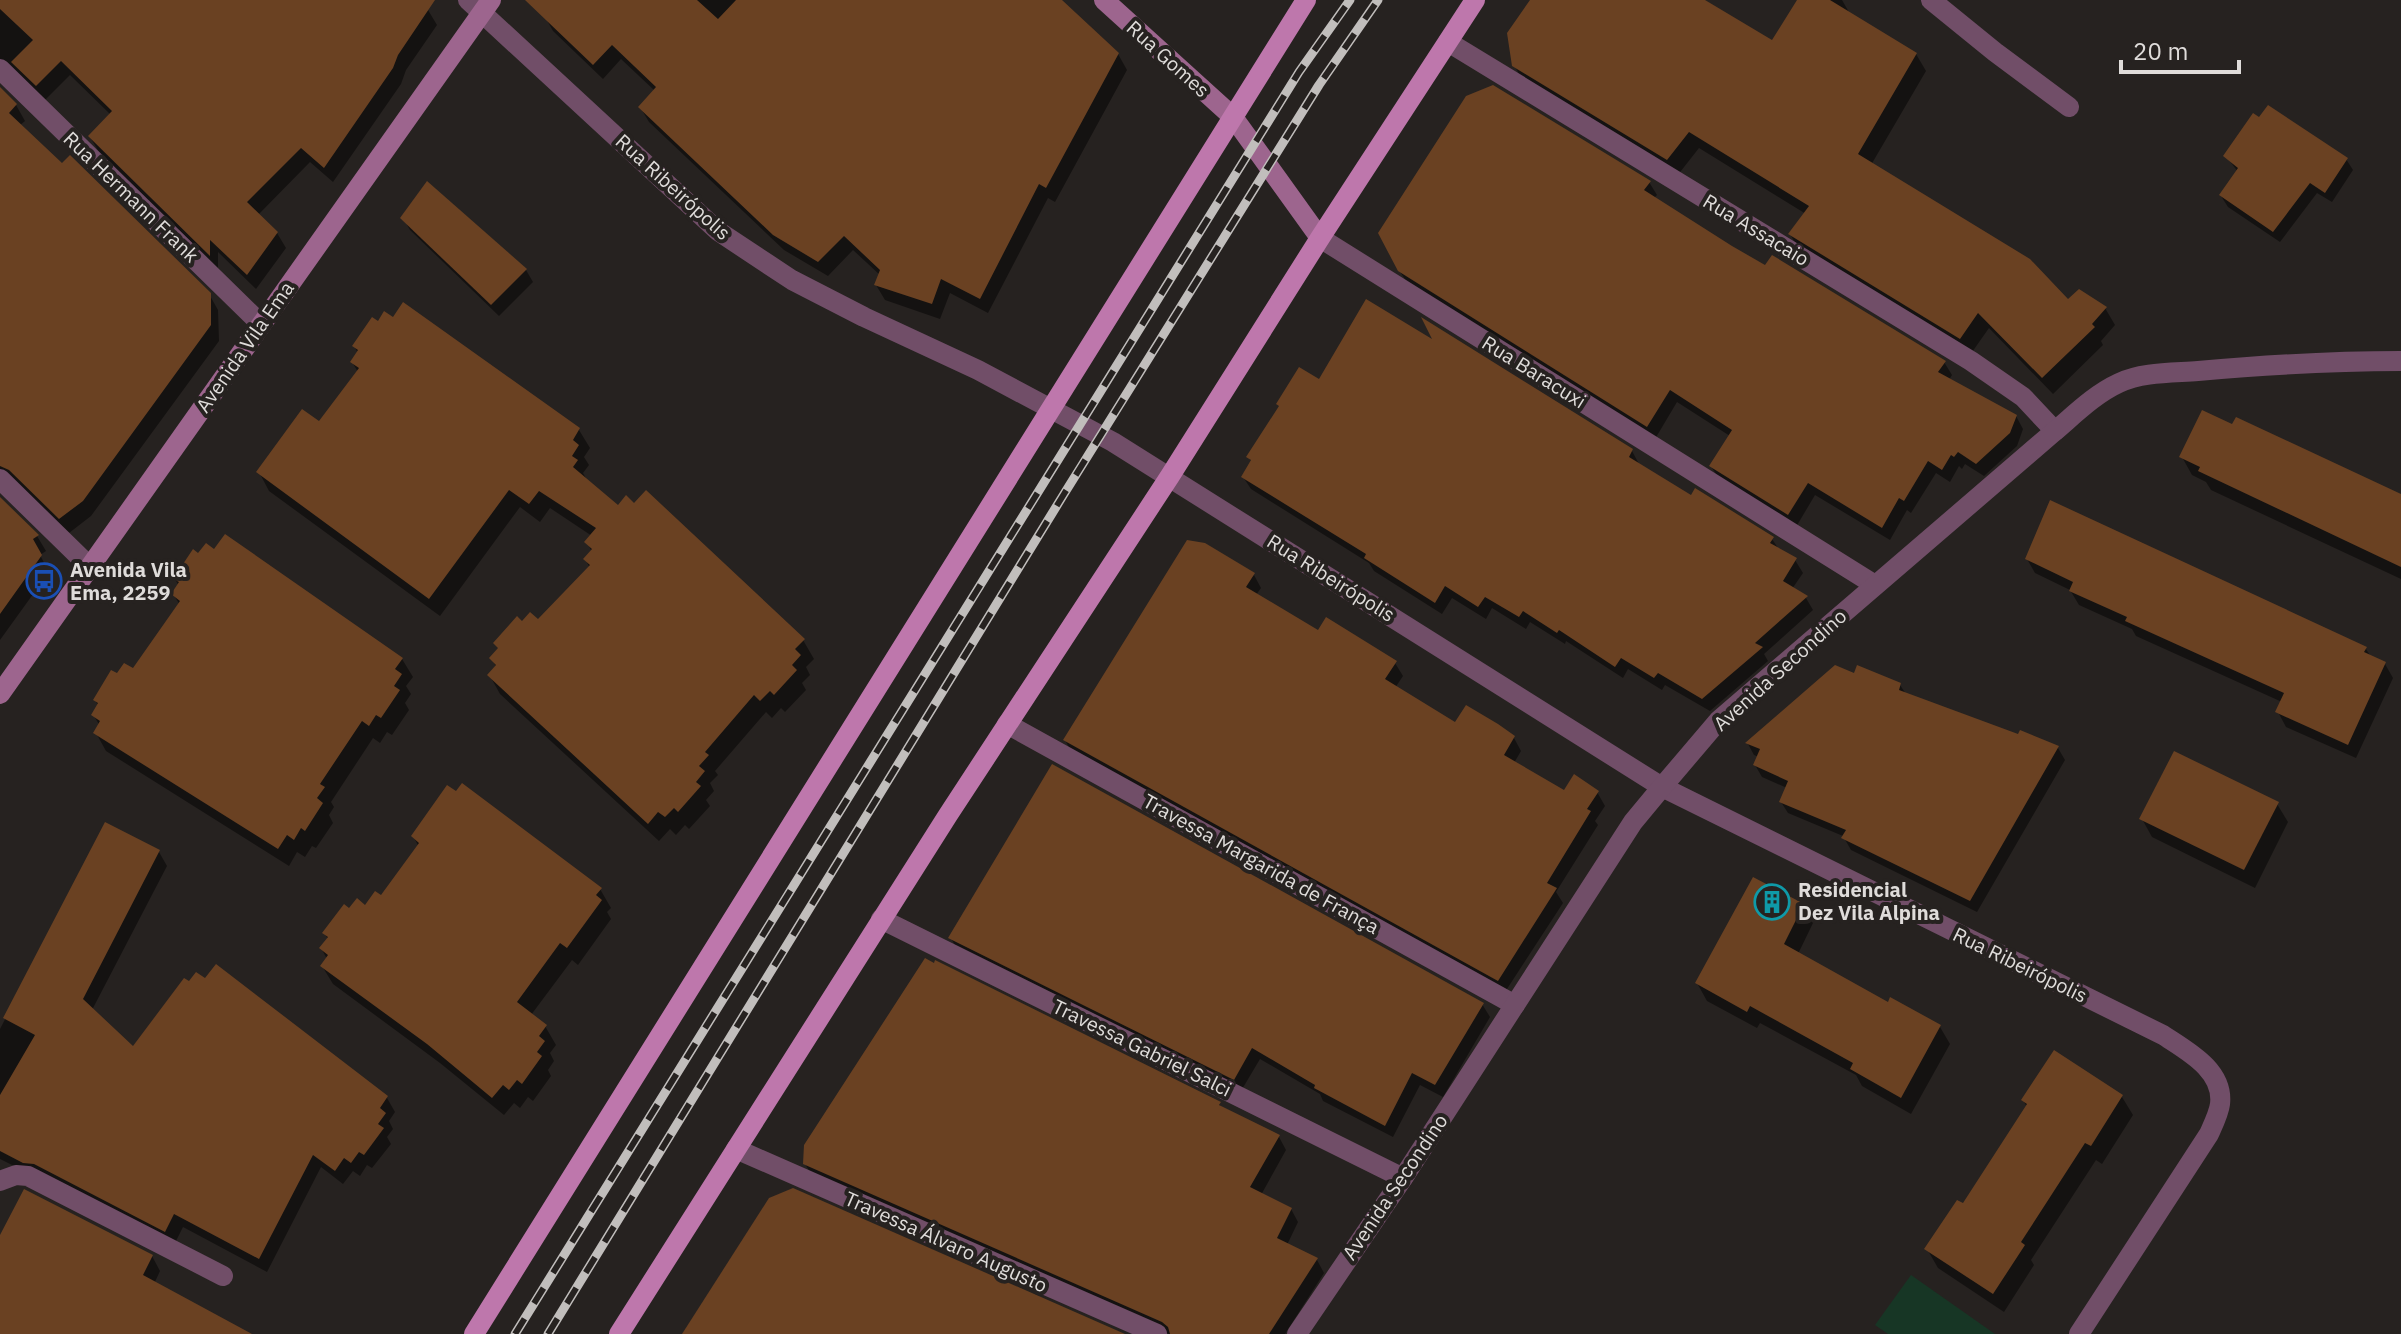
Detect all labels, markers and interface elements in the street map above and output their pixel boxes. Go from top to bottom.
street label: Rua Gomes [1121,14,1216,103]
scale bar [2121,24,2239,74]
text: 20 m [2133,35,2188,67]
street label: Rua Hermann Frank [58,125,205,269]
street label: Rua Ribeirópolis [610,128,737,246]
street label: Rua Assacaio [1698,187,1814,272]
street label: Avenida Vila Ema [189,276,300,418]
street label: Rua Baracuxi [1477,329,1591,414]
street label: Rua Ribeirópolis [1262,527,1400,628]
place label: Avenida Vila Ema, 2259 [70,556,187,606]
bus stop icon: Avenida Vila Ema, 2259 [25,562,63,600]
street label: Avenida Secondino [1707,602,1852,737]
street label: Travessa Margarida de França [1138,787,1384,940]
place label: Residencial Dez Vila Alpina [1798,876,1940,926]
building icon: Residencial Dez Vila Alpina [1753,883,1791,921]
street label: Rua Ribeirópolis [1949,920,2092,1009]
street label: Travessa Gabriel Salci [1048,992,1236,1103]
street label: Avenida Secondino [1336,1108,1454,1265]
street label: Travessa Álvaro Augusto [841,1185,1052,1298]

